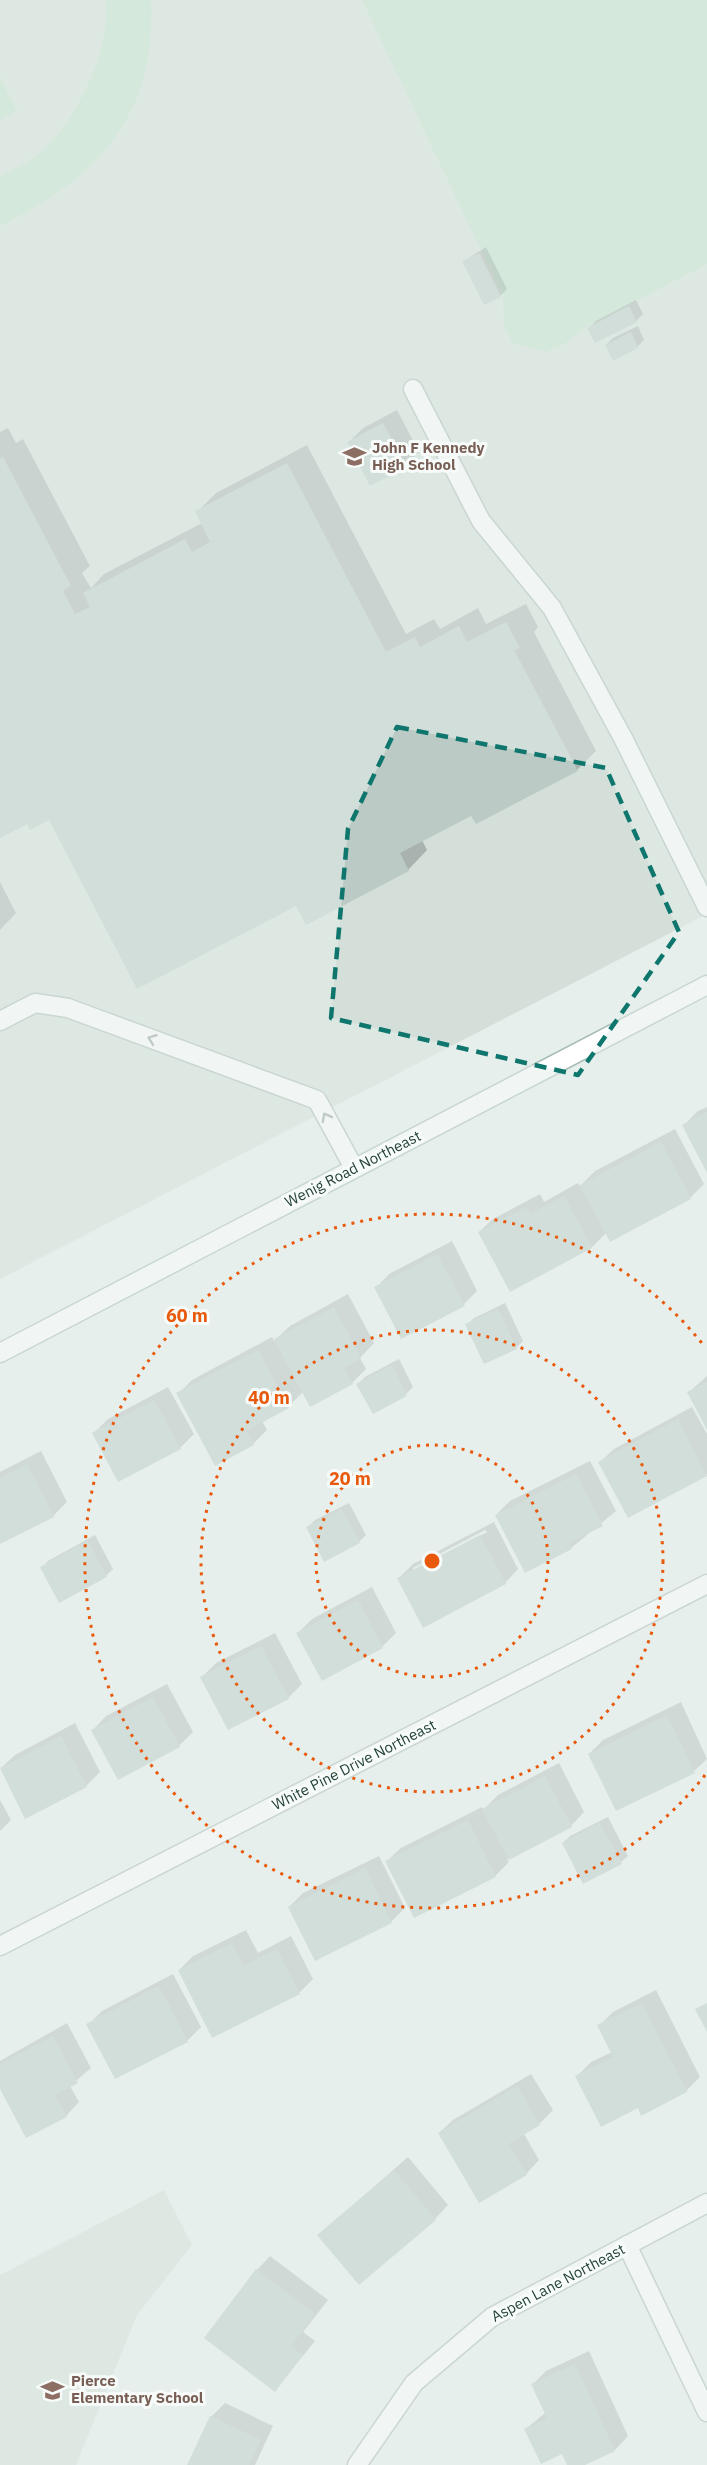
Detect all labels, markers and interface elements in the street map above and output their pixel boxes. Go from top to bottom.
place label: John F Kennedy High School [372,438,485,474]
school or university icon: John F Kennedy High School [341,444,367,470]
one-way arrow [147,1034,157,1047]
one-way arrow [322,1113,333,1123]
street label: Wenig Road Northeast [282,1126,424,1211]
text: 60 m [166,1304,208,1327]
text: 40 m [248,1386,290,1409]
text: 20 m [329,1467,371,1490]
centre of rings [422,1551,442,1571]
street label: White Pine Drive Northeast [269,1715,439,1814]
street label: Aspen Lane Northeast [488,2239,628,2326]
place label: Pierce Elementary School [71,2371,204,2407]
school or university icon: Pierce Elementary School [40,2377,66,2403]

